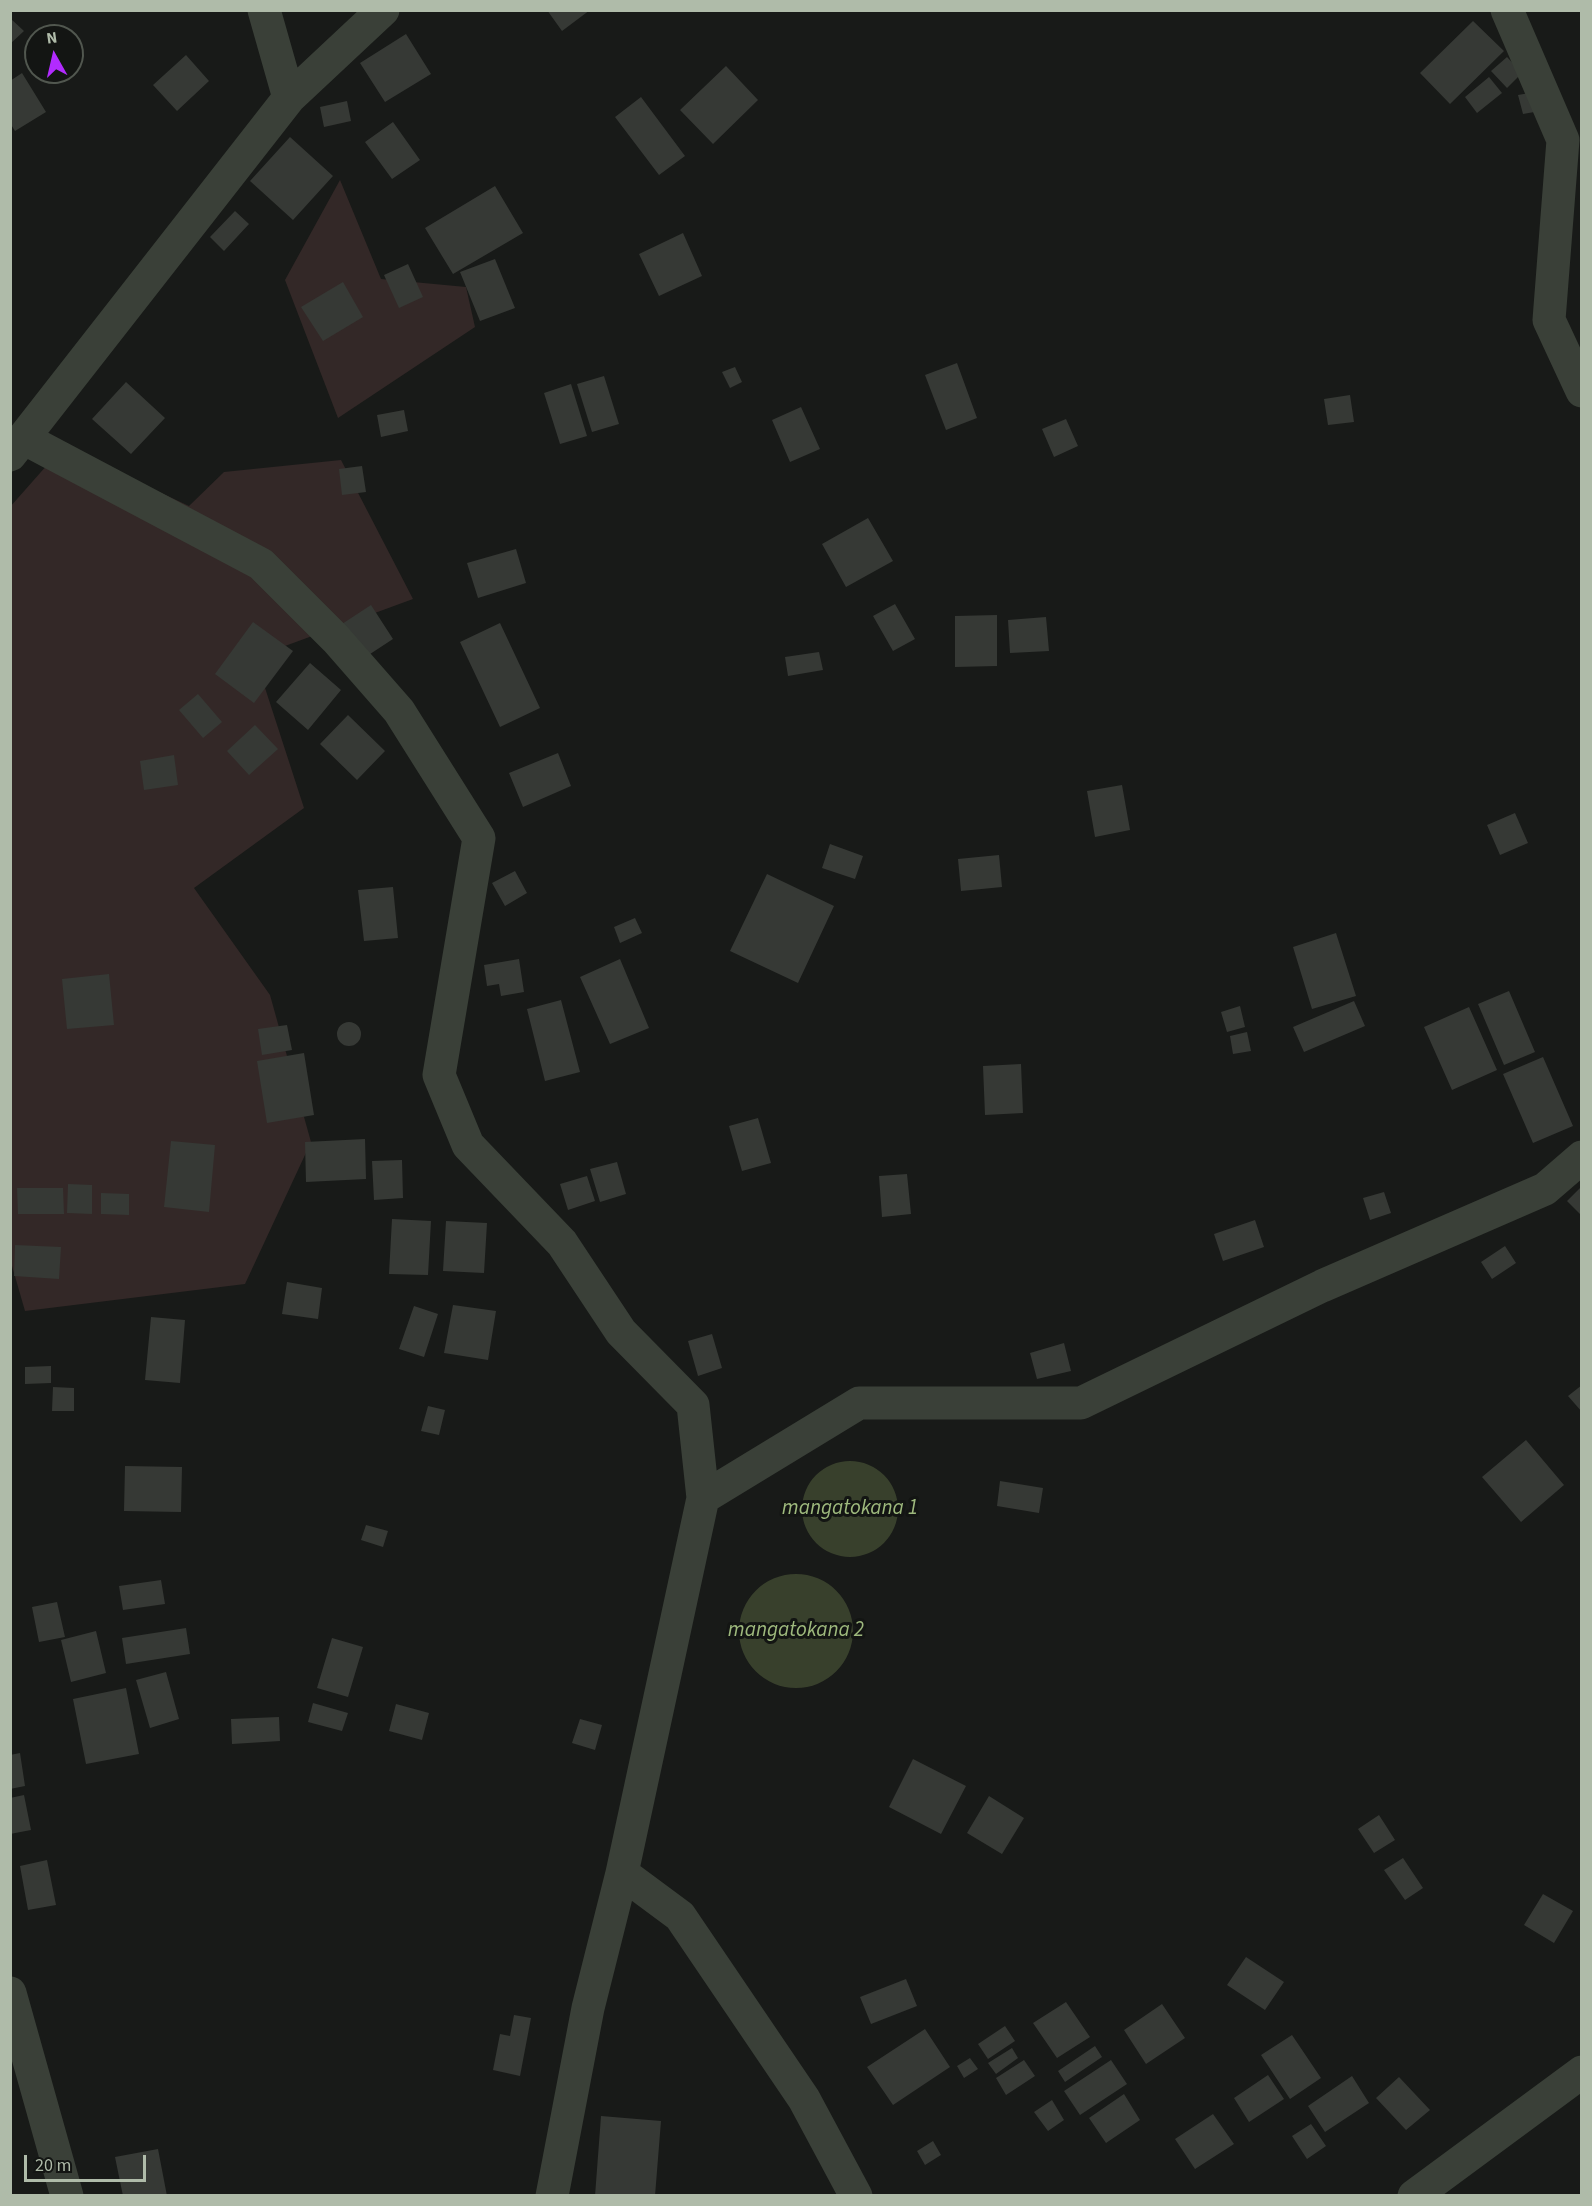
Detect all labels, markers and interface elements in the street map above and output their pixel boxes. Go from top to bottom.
north arrow [24,24,84,84]
text: N [45,27,59,50]
water label: mangatokana 1 [782,1496,918,1522]
water label: mangatokana 2 [728,1618,864,1644]
scale bar [27,2143,148,2181]
text: 20 m [35,2153,71,2178]

